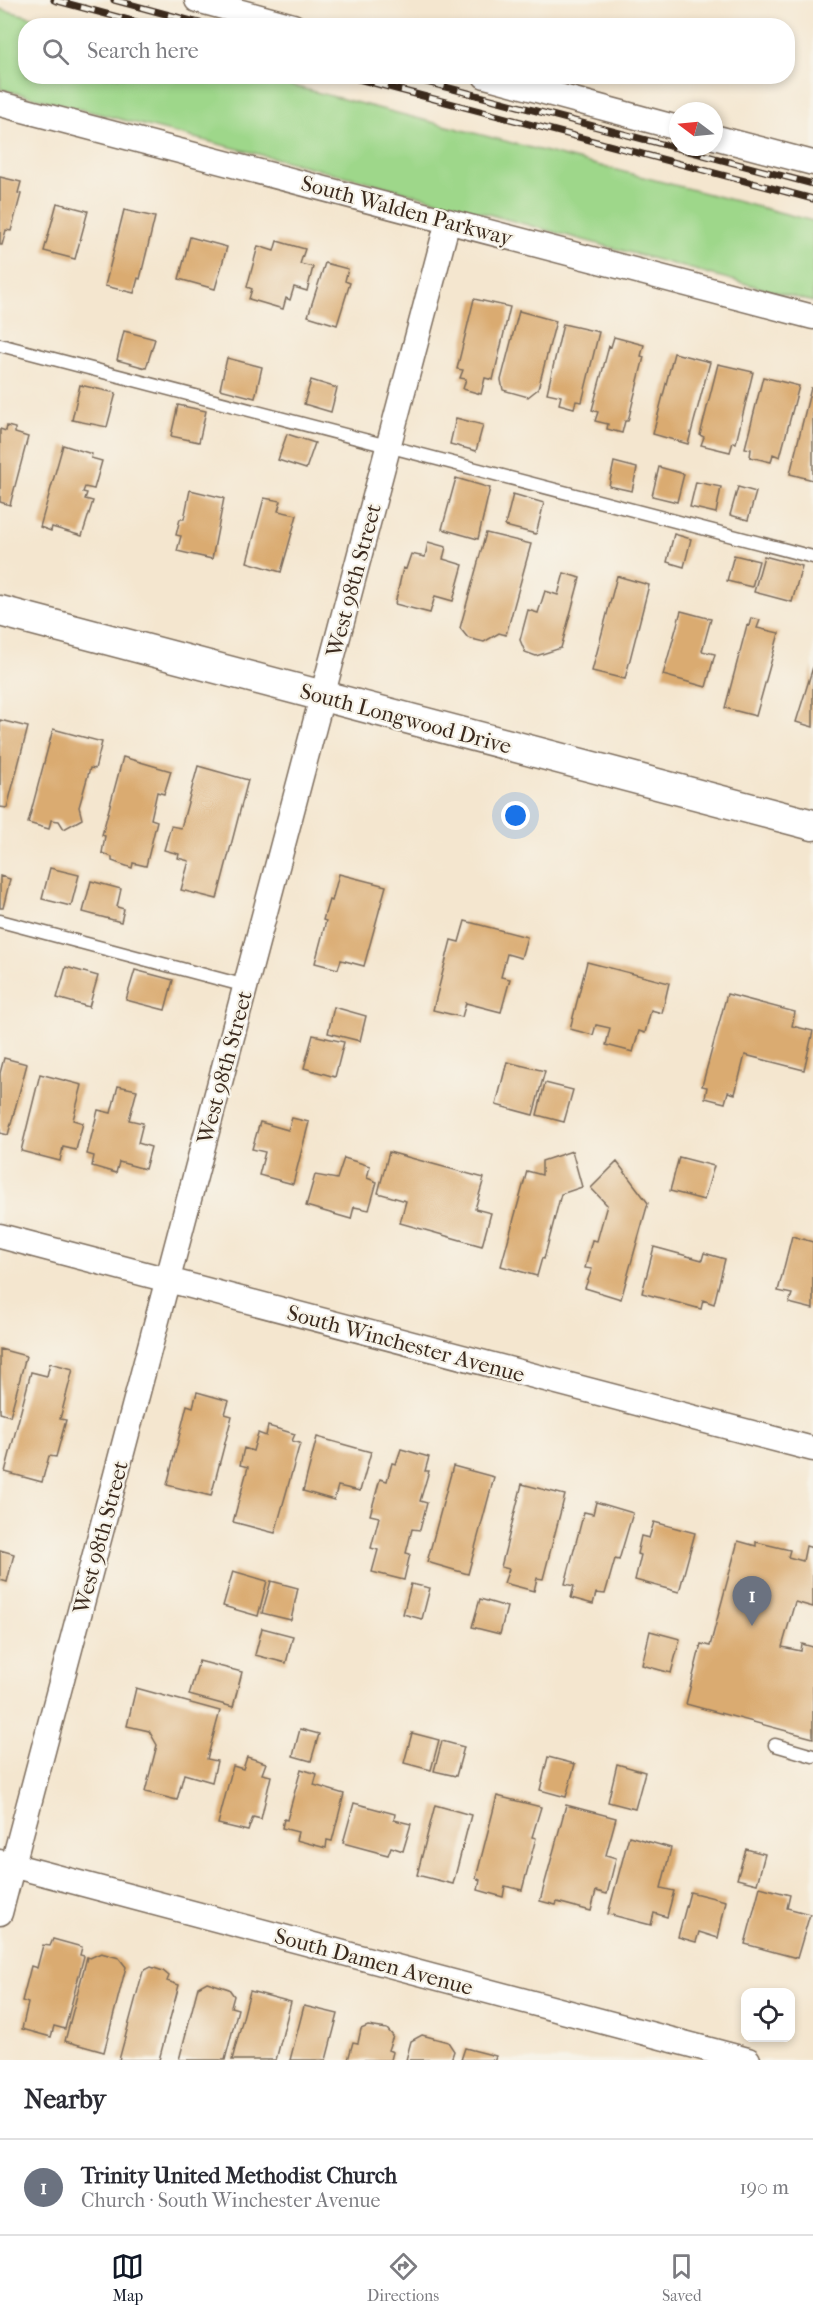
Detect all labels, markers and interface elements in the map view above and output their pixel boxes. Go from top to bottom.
search box [18,18,795,84]
icon: search [39,35,72,68]
text: Search here [87,38,199,64]
north arrow [669,102,723,156]
street label: South Walden Parkway [298,170,516,252]
street label: West 98th Street [321,501,387,661]
street label: South Longwood Drive [297,678,514,760]
your location [501,801,530,830]
street label: West 98th Street [192,988,258,1148]
street label: South Winchester Avenue [284,1300,528,1388]
street label: West 98th Street [68,1458,134,1618]
pin: 1 [732,1576,771,1626]
street label: South Damen Avenue [272,1923,476,2001]
map controls [741,1988,795,2042]
button: locate [741,1988,795,2042]
text: Nearby [24,2084,106,2115]
text: Trinity United Methodist Church [81,2163,397,2189]
text: 1 [40,2176,47,2199]
text: 190 m [739,2176,789,2199]
text: Church · South Winchester Avenue [81,2189,380,2212]
tab: Map [111,2250,144,2305]
tab: Directions [367,2250,439,2305]
tab: Saved [662,2250,702,2305]

